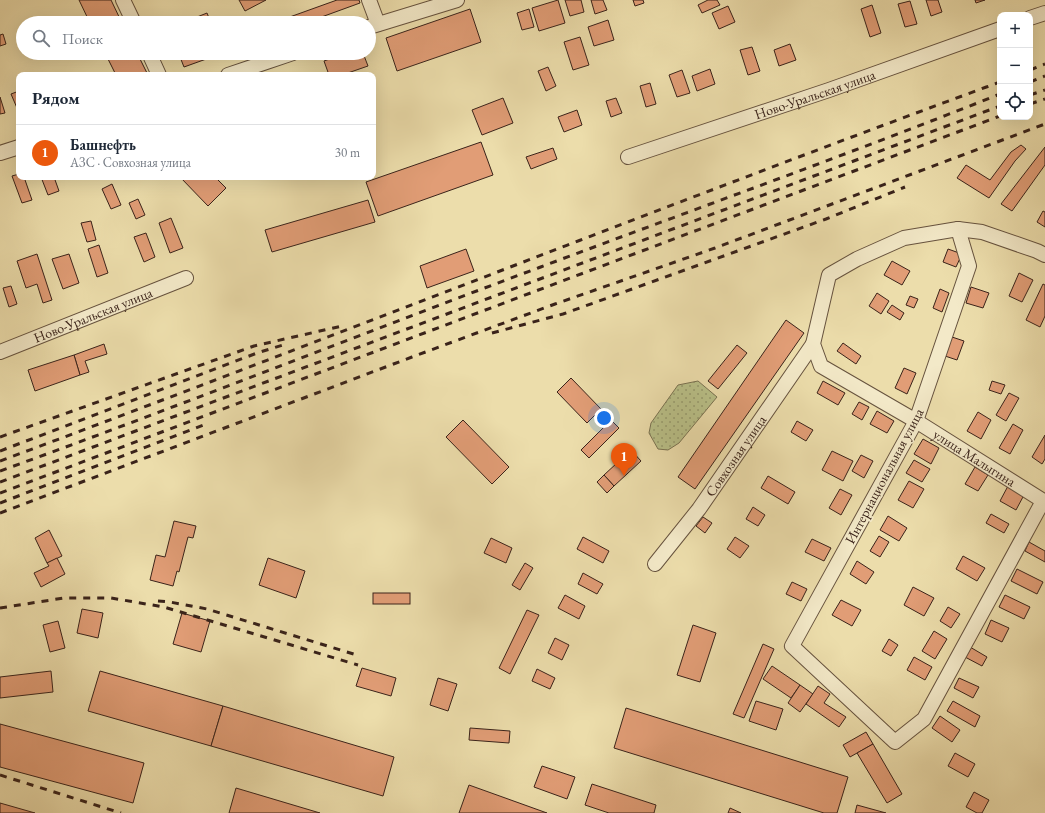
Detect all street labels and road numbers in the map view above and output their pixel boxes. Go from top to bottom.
street label: Ново-Уральская улица [752,65,878,123]
street label: Ново-Уральская улица [31,283,155,347]
street label: Интернациональная улица [841,405,928,547]
street label: Совхозная улица [701,411,770,500]
street label: улица Малыгина [930,425,1020,491]

